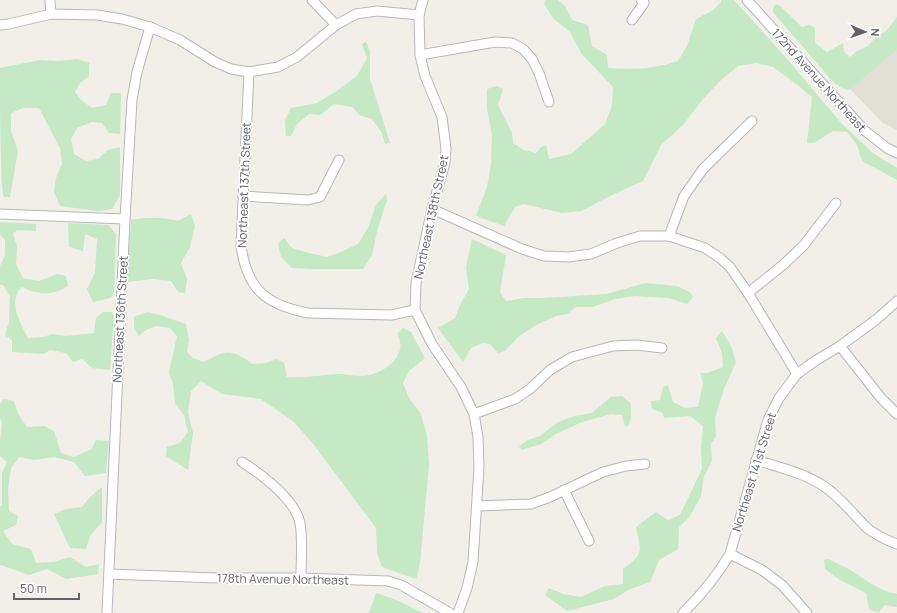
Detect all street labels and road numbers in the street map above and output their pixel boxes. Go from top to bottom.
street label: 172nd Avenue Northeast [768,25,870,136]
street label: Northeast 137th Street [233,122,255,248]
street label: Northeast 138th Street [410,153,453,281]
street label: Northeast 136th Street [108,255,132,383]
street label: Northeast 141st Street [728,410,780,534]
street label: 178th Avenue Northeast [217,569,349,589]

